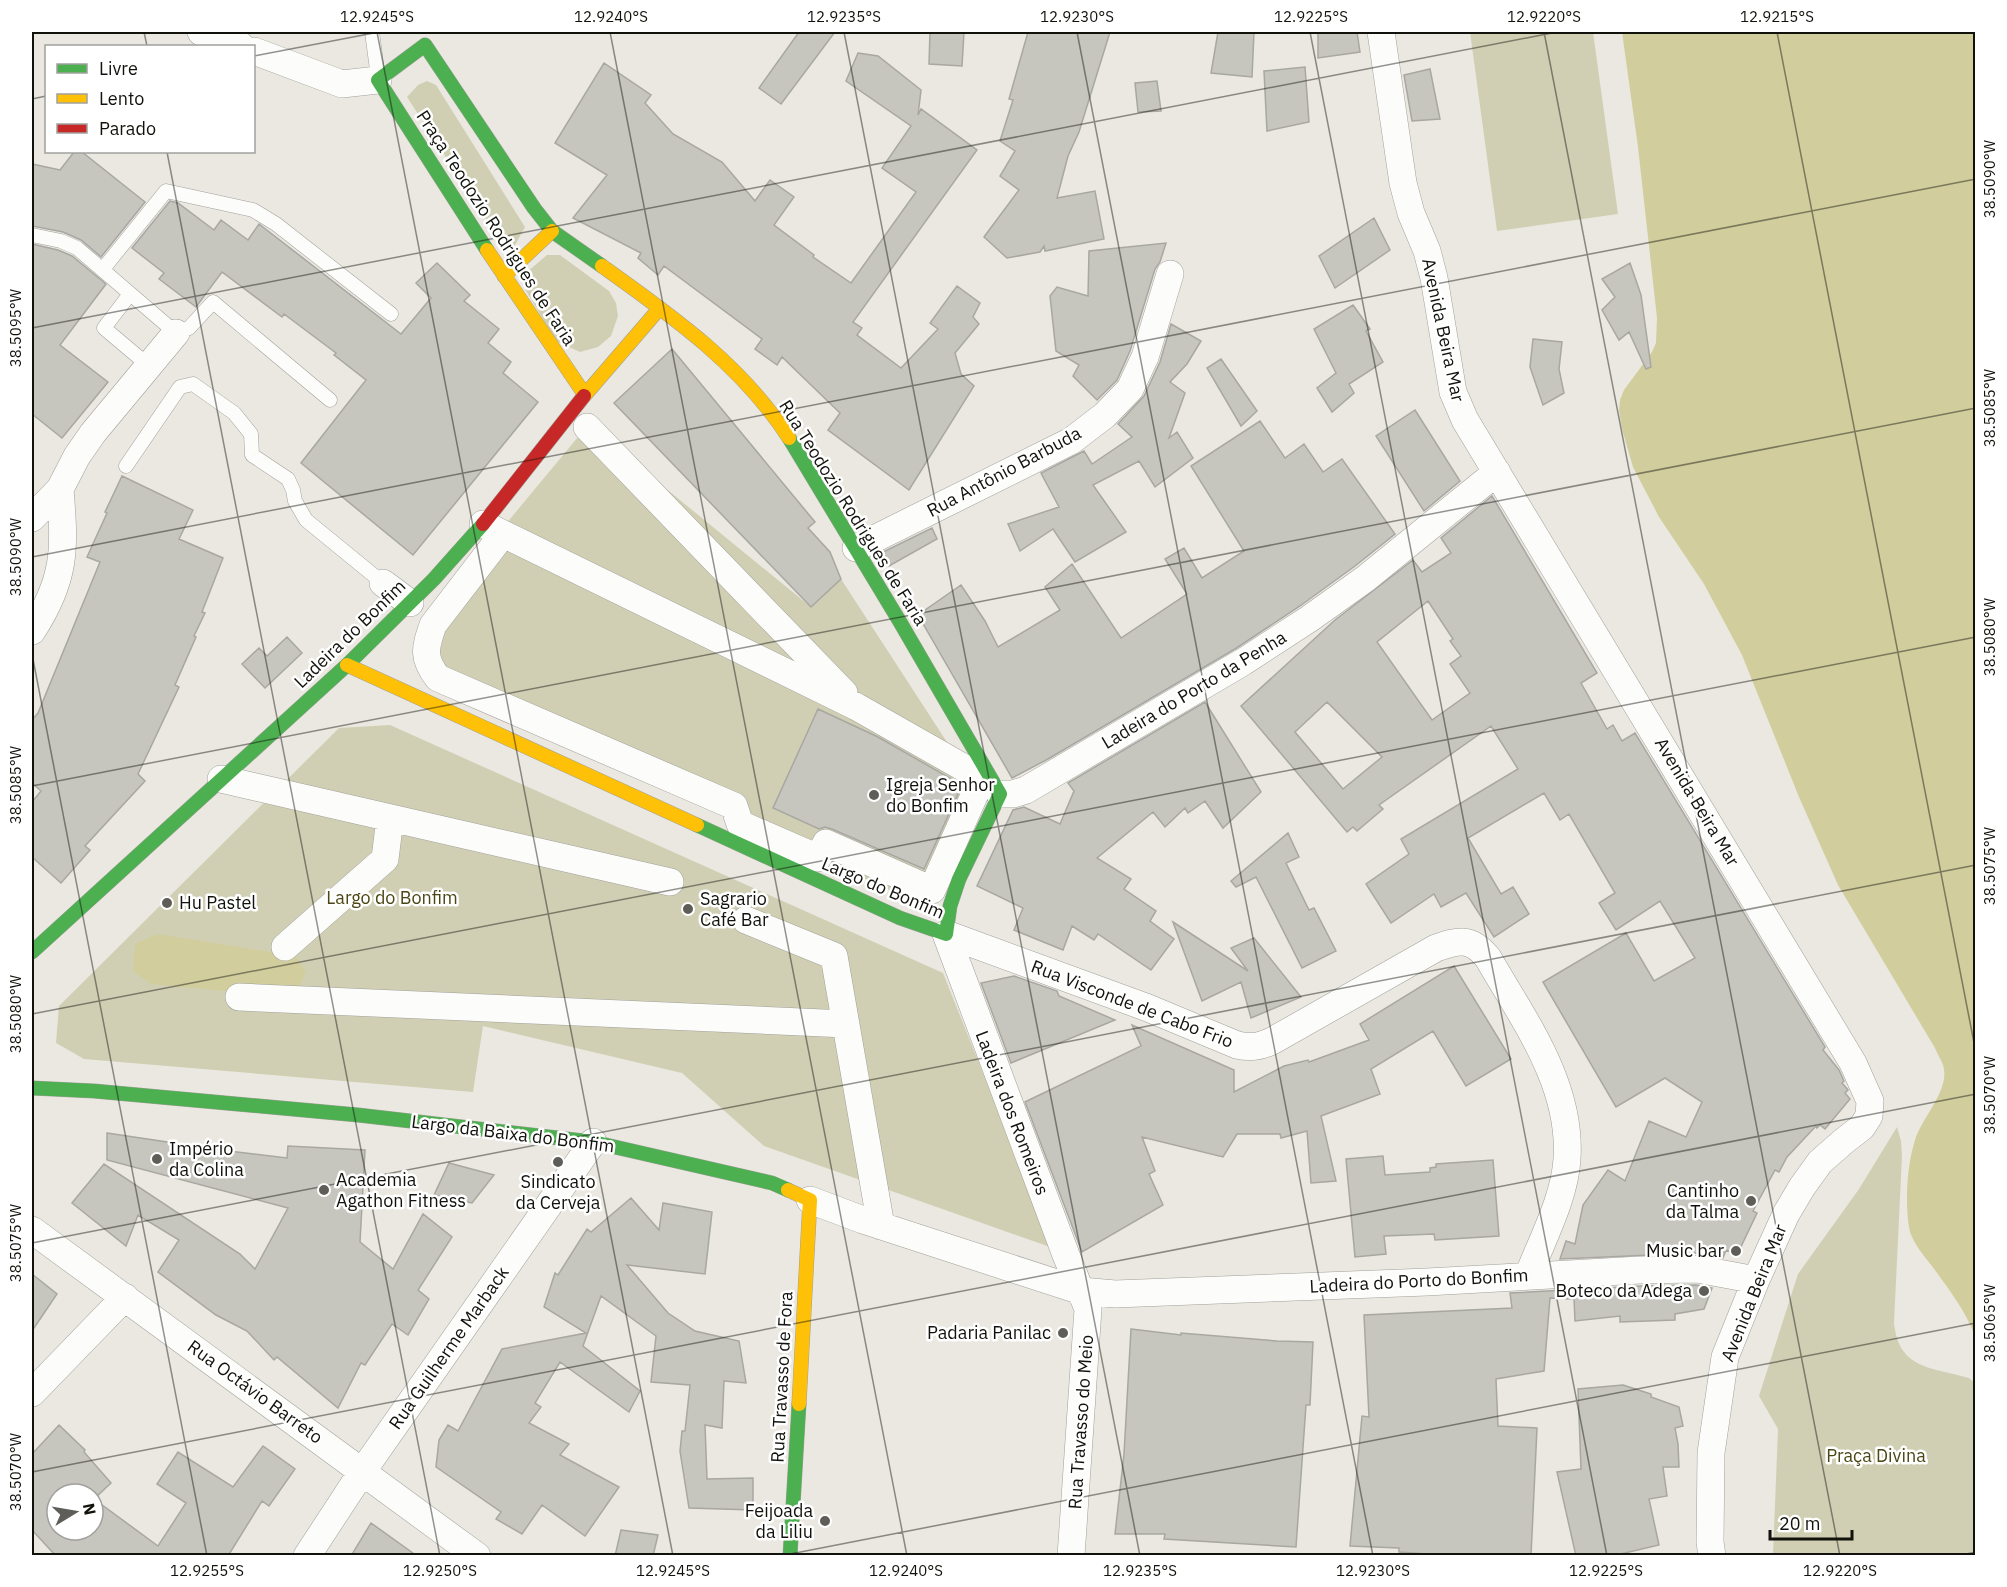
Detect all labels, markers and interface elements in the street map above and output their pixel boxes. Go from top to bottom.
text: 12.9245°S [340,7,414,26]
text: 12.9240°S [574,7,648,26]
text: 12.9235°S [807,7,881,26]
text: 12.9230°S [1040,7,1114,26]
text: 12.9225°S [1274,7,1348,26]
text: 12.9220°S [1507,7,1581,26]
text: 12.9215°S [1740,7,1814,26]
legend [45,45,255,153]
text: Livre [99,57,138,80]
text: Lento [99,87,144,110]
street label: Praça Teodozio Rodrigues de Faria [412,106,581,350]
text: Parado [99,117,156,140]
text: 38.5090°W [1980,139,1999,218]
street label: Avenida Beira Mar [1417,256,1470,404]
text: 38.5095°W [6,288,25,367]
text: 38.5085°W [1980,368,1999,447]
street label: Rua Teodozio Rodrigues de Faria [774,396,933,630]
street label: Rua Antônio Barbuda [923,421,1085,522]
text: 38.5090°W [6,517,25,596]
street label: Ladeira do Bonfim [289,574,410,693]
text: 38.5080°W [1980,597,1999,676]
street label: Ladeira do Porto da Penha [1097,625,1291,754]
street label: Avenida Beira Mar [1650,733,1745,871]
text: 38.5085°W [6,745,25,824]
place label: Igreja Senhor do Bonfim [886,773,995,817]
marker: Igreja Senhor do Bonfim [867,788,881,802]
text: 38.5075°W [1980,826,1999,905]
street label: Largo do Bonfim [818,851,948,924]
park label: Largo do Bonfim [326,886,458,909]
place label: Sagrario Café Bar [700,887,769,931]
place label: Hu Pastel [179,891,256,914]
marker: Hu Pastel [160,896,174,910]
marker: Sagrario Café Bar [681,902,695,916]
street label: Rua Visconde de Cabo Frio [1028,954,1237,1053]
text: 38.5080°W [6,974,25,1053]
street label: Ladeira dos Romeiros [971,1027,1054,1198]
text: 38.5070°W [1980,1055,1999,1134]
street label: Largo da Baixa do Bonfim [410,1110,616,1157]
place label: Império da Colina [169,1137,244,1181]
marker: Império da Colina [150,1152,164,1166]
marker: Sindicato da Cerveja [551,1155,565,1169]
place label: Academia Agathon Fitness [336,1168,466,1212]
place label: Sindicato da Cerveja [516,1170,601,1214]
place label: Cantinho da Talma [1666,1179,1739,1223]
marker: Academia Agathon Fitness [317,1183,331,1197]
marker: Cantinho da Talma [1744,1194,1758,1208]
text: 38.5075°W [6,1203,25,1282]
street label: Avenida Beira Mar [1715,1220,1792,1365]
place label: Music bar [1646,1239,1724,1262]
marker: Music bar [1729,1244,1743,1258]
street label: Rua Guilherme Marback [384,1261,514,1434]
street label: Ladeira do Porto do Bonfim [1309,1263,1529,1298]
place label: Boteco da Adega [1556,1279,1692,1302]
text: 38.5065°W [1980,1283,1999,1362]
marker: Boteco da Adega [1697,1284,1711,1298]
street label: Rua Travasso de Fora [766,1290,797,1463]
place label: Padaria Panilac [927,1321,1051,1344]
marker: Padaria Panilac [1056,1326,1070,1340]
street label: Rua Travasso do Meio [1063,1334,1098,1510]
street label: Rua Octávio Barreto [183,1335,327,1448]
text: 38.5070°W [6,1432,25,1511]
park label: Praça Divina [1826,1444,1926,1467]
north arrow [45,1482,105,1542]
place label: Feijoada da Liliu [745,1499,813,1543]
text: N [79,1502,101,1517]
scale bar [1770,1503,1852,1541]
text: 20 m [1779,1512,1821,1535]
marker: Feijoada da Liliu [818,1514,832,1528]
text: 12.9255°S [170,1561,244,1580]
text: 12.9250°S [403,1561,477,1580]
text: 12.9245°S [636,1561,710,1580]
text: 12.9240°S [869,1561,943,1580]
text: 12.9235°S [1103,1561,1177,1580]
text: 12.9230°S [1336,1561,1410,1580]
text: 12.9225°S [1569,1561,1643,1580]
text: 12.9220°S [1803,1561,1877,1580]

